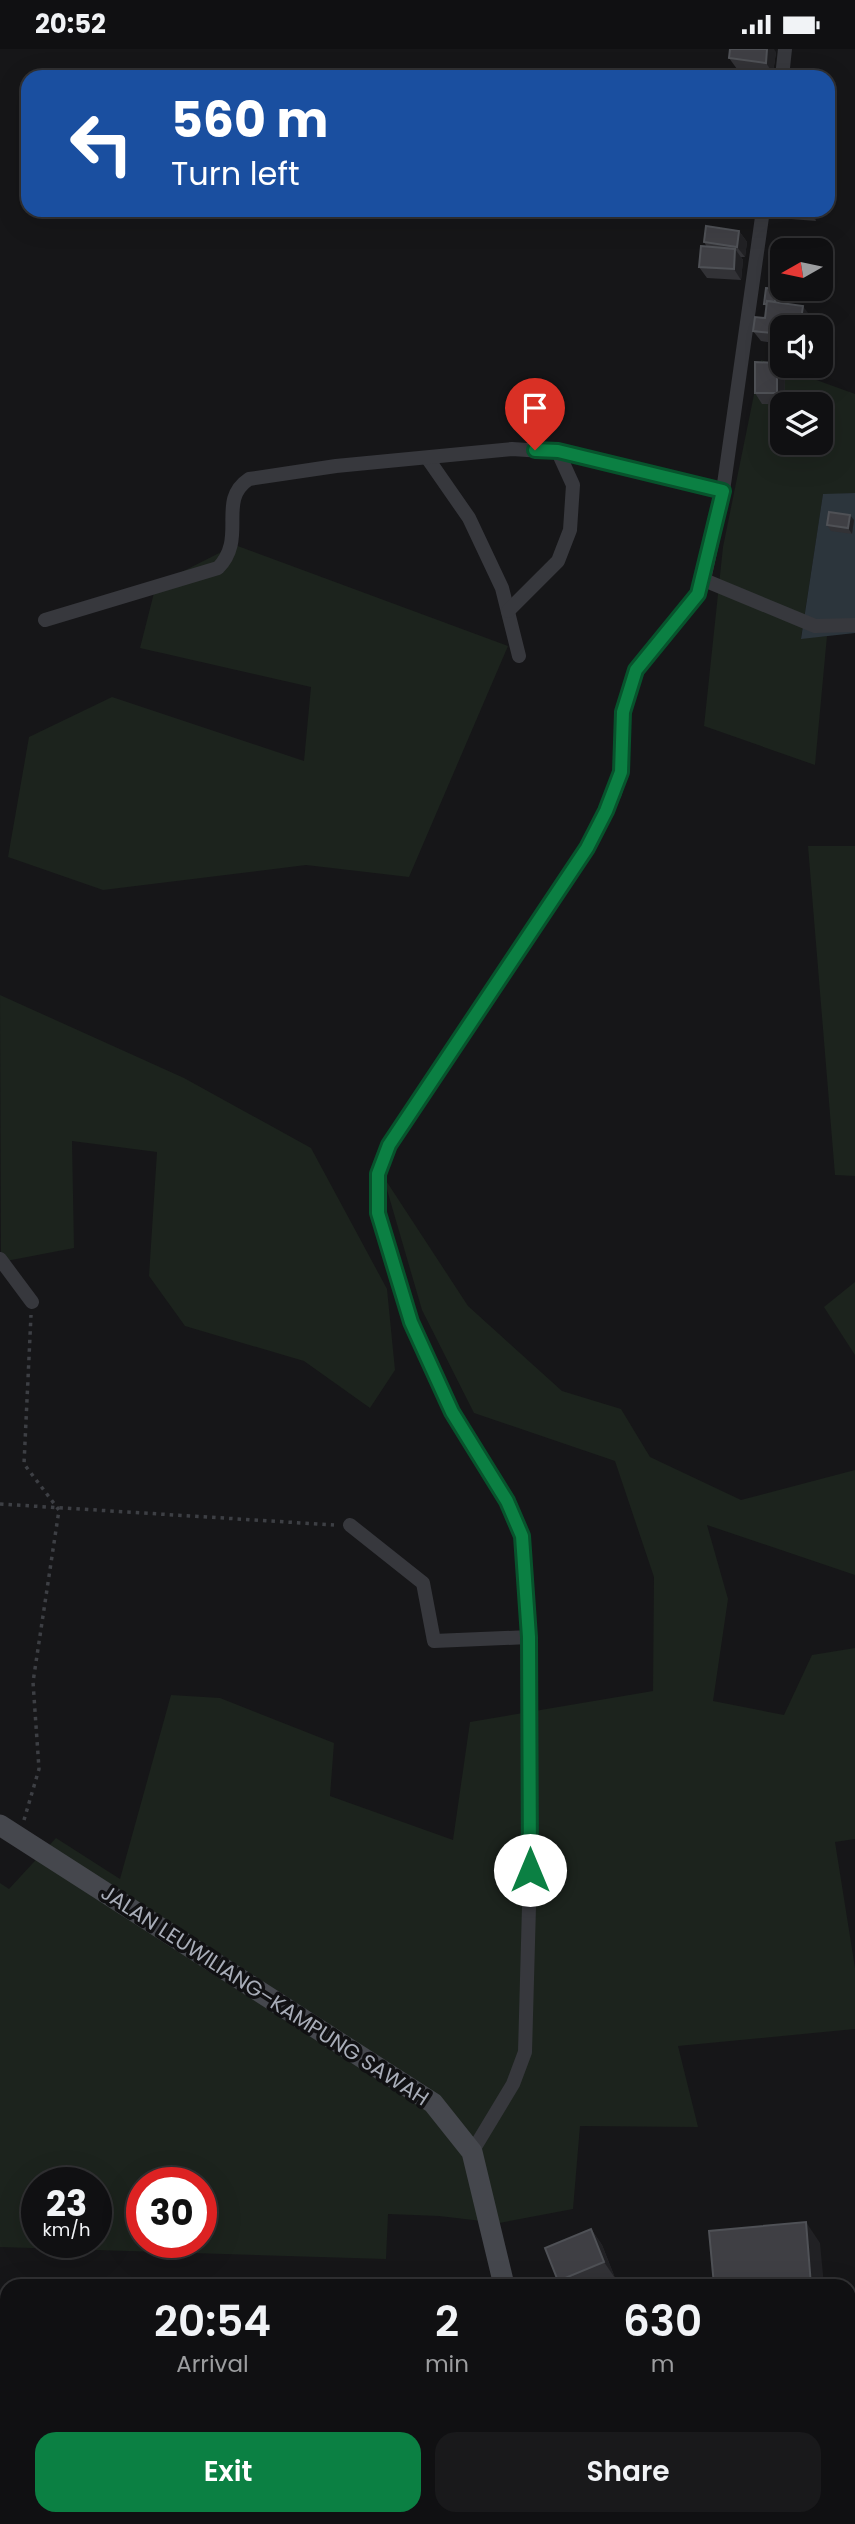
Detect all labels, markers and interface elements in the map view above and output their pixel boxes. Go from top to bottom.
text: 20:52 [35,6,106,42]
text: 560 m [171,86,328,154]
icon: left [56,98,147,189]
text: Turn left [171,151,300,196]
north arrow [770,238,833,301]
map controls [770,238,833,455]
button: sound [770,315,833,378]
pin [505,378,565,450]
icon: arrive [516,389,554,427]
button: layers [770,392,833,455]
position arrow [493,1833,567,1907]
street label: JALAN LEUWILIANG–KAMPUNG SAWAH [95,1878,435,2112]
speed limit sign: 30 [126,2167,217,2258]
text: 23 [46,2179,87,2228]
text: km/h [43,2217,90,2242]
text: 20:54 [154,2292,271,2351]
text: 2 [435,2292,459,2351]
text: 630 [623,2292,702,2351]
text: Arrival [176,2348,249,2380]
text: min [425,2348,469,2380]
text: m [651,2348,674,2380]
button: Exit [35,2432,421,2512]
button: Share [435,2432,821,2512]

